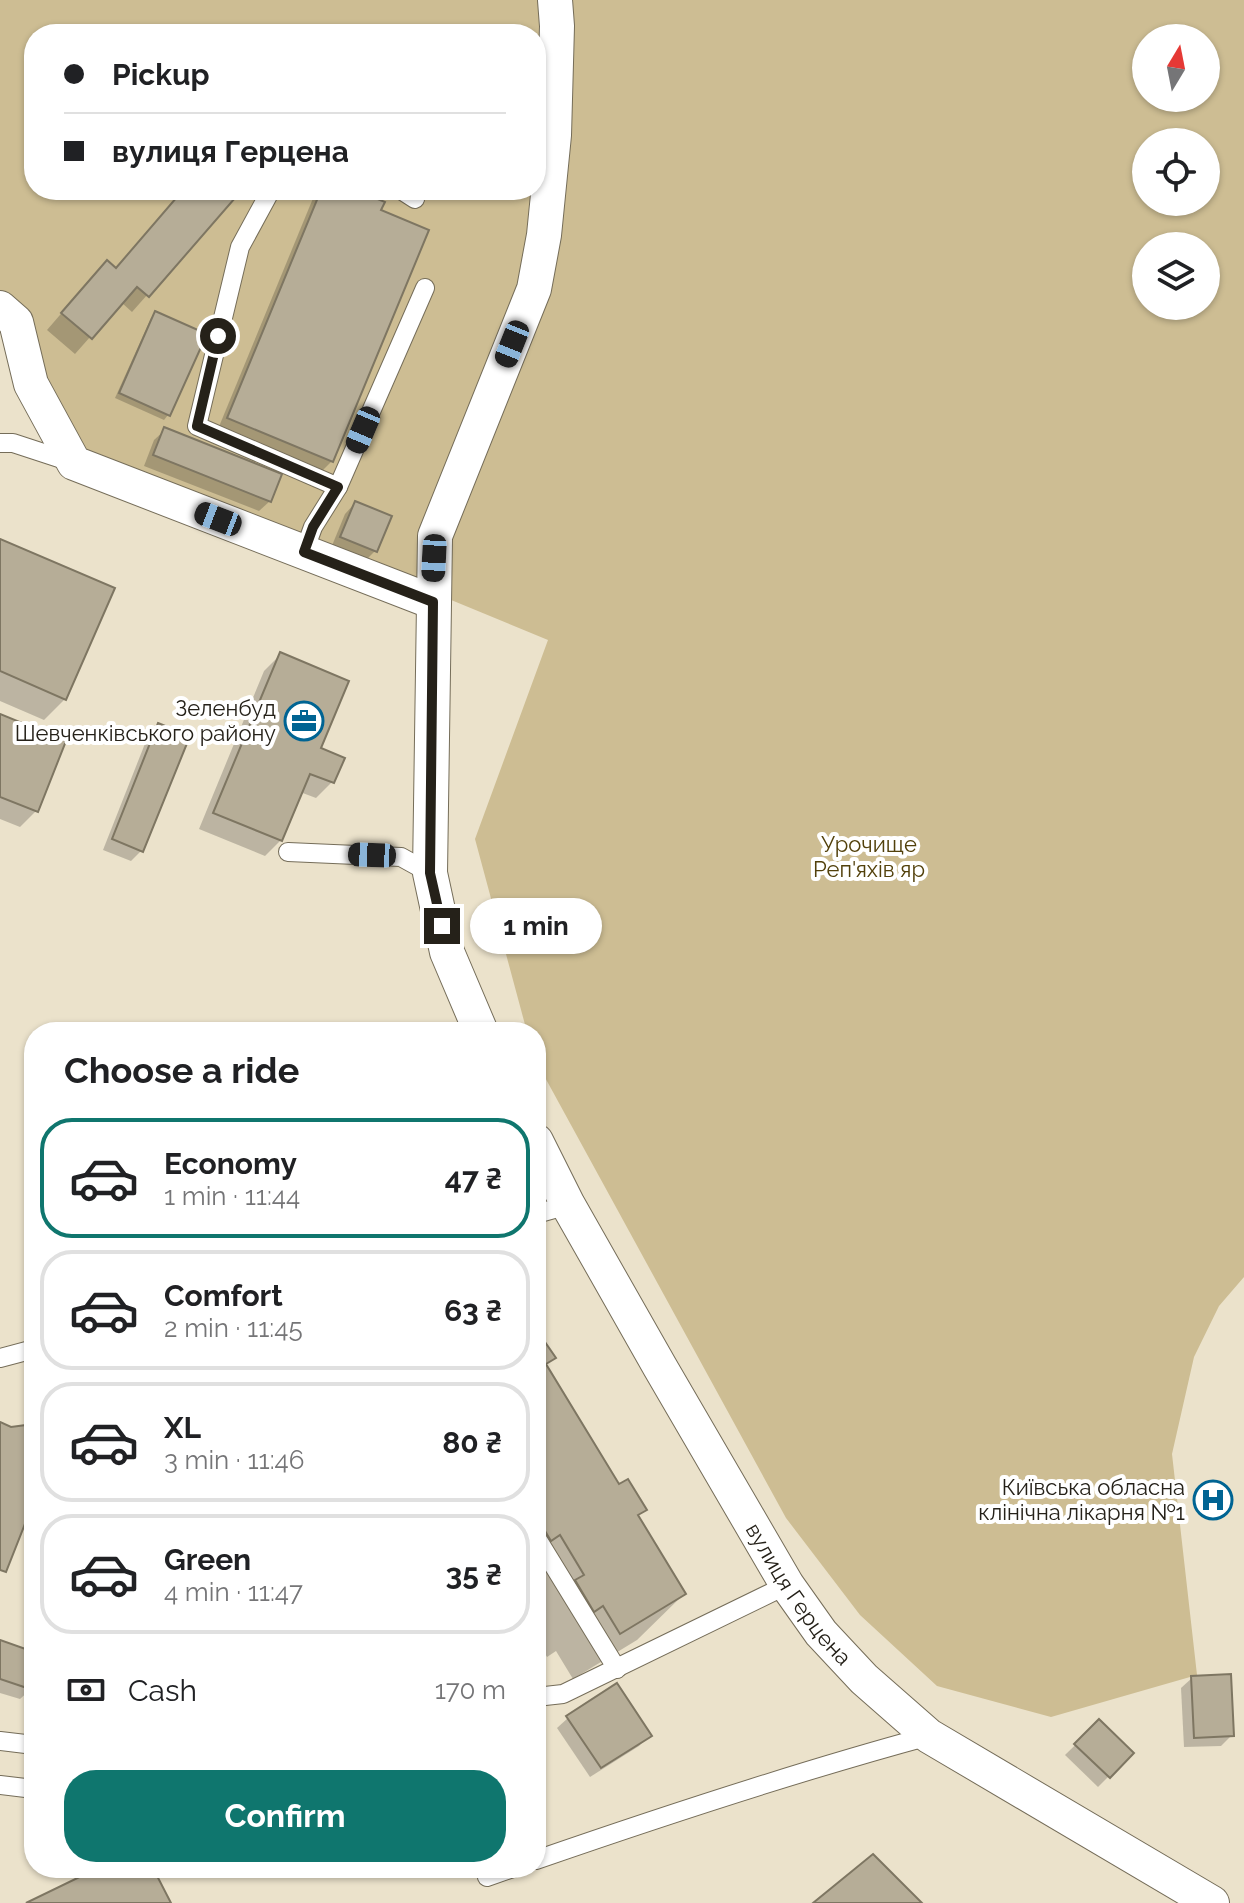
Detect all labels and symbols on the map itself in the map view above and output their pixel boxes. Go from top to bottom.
north arrow [1132,24,1220,112]
car [492,317,532,371]
route start [200,318,236,354]
car [343,403,383,457]
car [191,499,245,539]
car [421,533,447,583]
place label: Зеленбуд Шевченківського району [15,695,276,746]
office icon: Зеленбуд Шевченківського району [283,700,325,742]
park label: Урочище Реп'яхів яр [813,831,925,882]
car [348,842,396,868]
callout: 1 min [470,898,602,954]
route end [424,908,460,944]
place label: Київська обласна клінічна лікарня №1 [978,1474,1185,1525]
hospital icon: Київська обласна клінічна лікарня №1 [1192,1479,1234,1521]
street label: вулиця Герцена [741,1518,857,1670]

